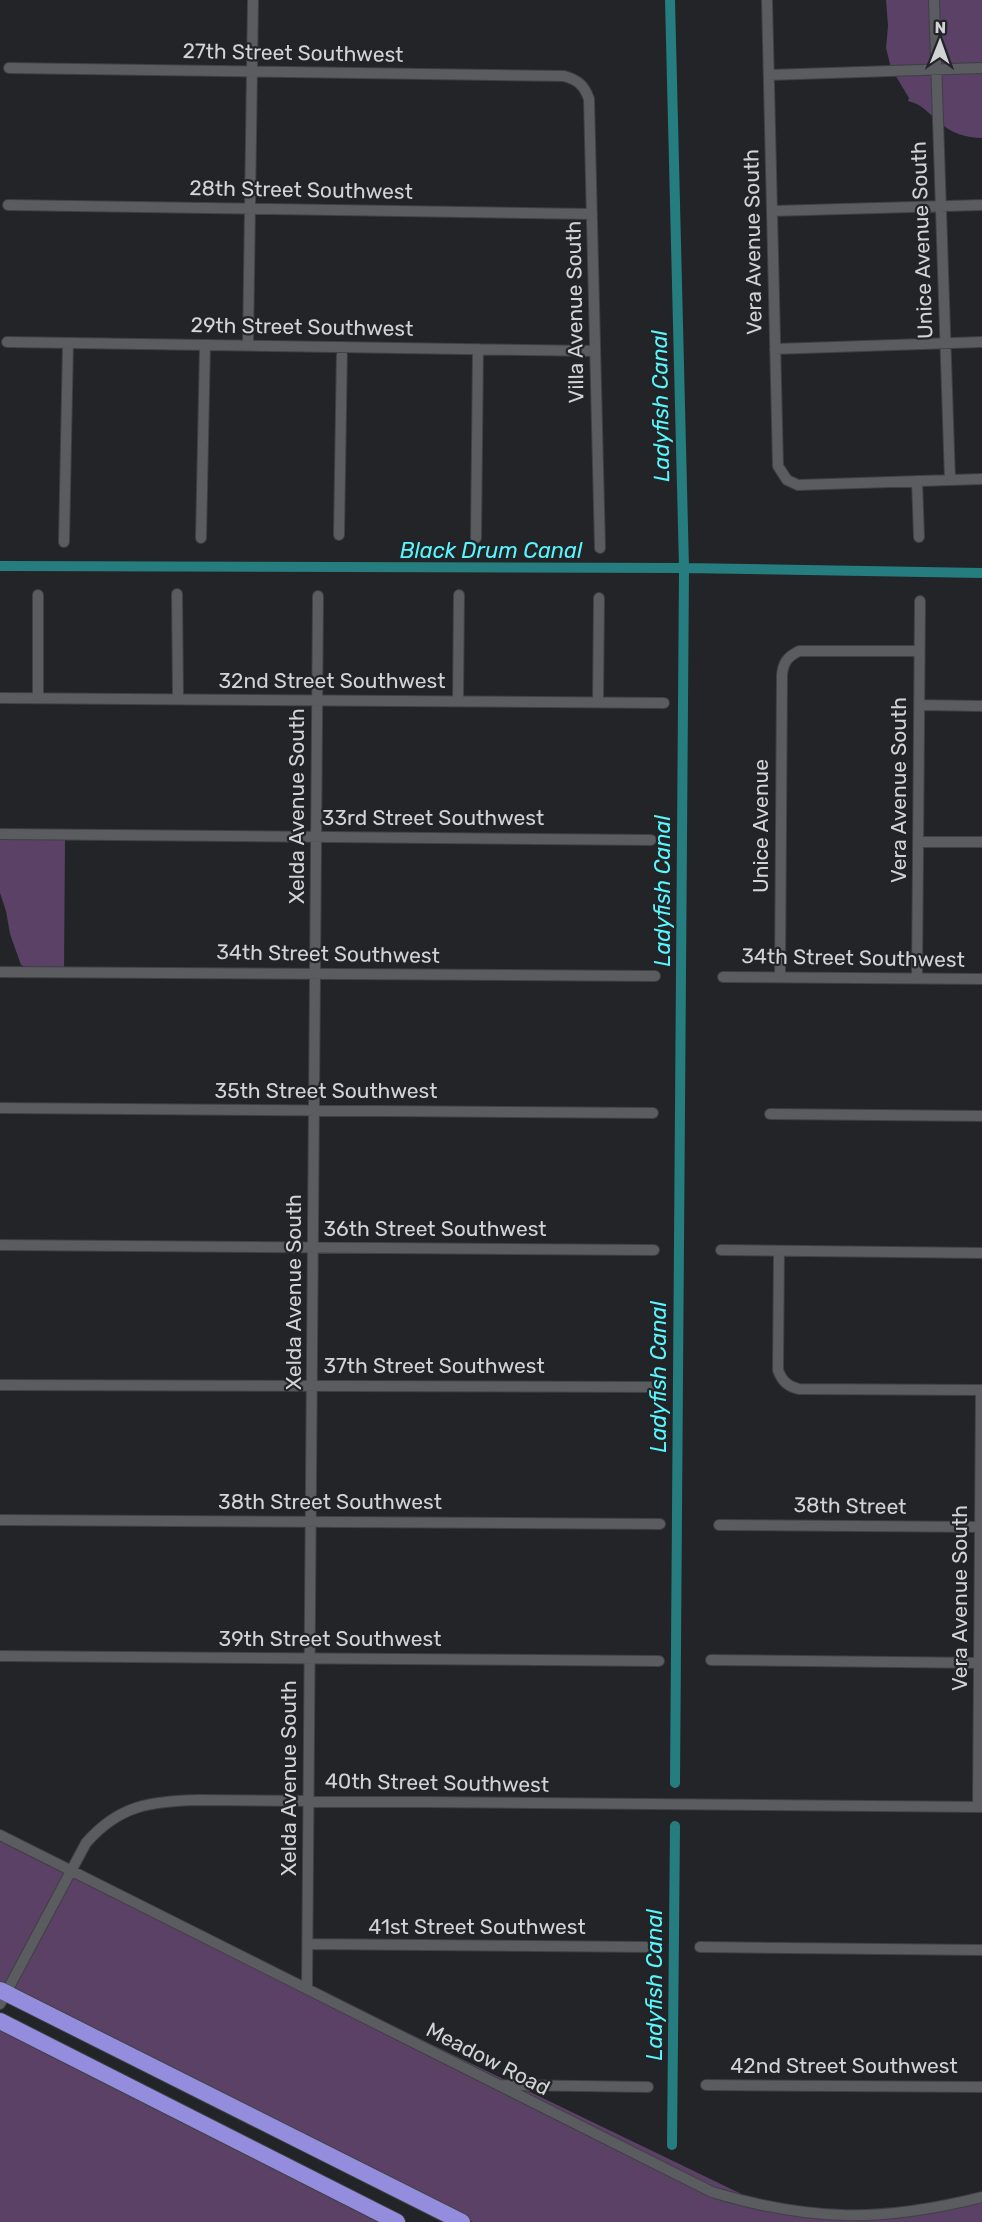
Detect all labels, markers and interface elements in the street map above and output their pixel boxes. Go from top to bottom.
north arrow [910,12,970,72]
text: N [934,18,946,37]
street label: 27th Street Southwest [182,38,404,67]
street label: Unice Avenue South [906,141,937,339]
street label: Vera Avenue South [738,149,767,335]
street label: 28th Street Southwest [189,175,413,204]
street label: Villa Avenue South [560,220,589,404]
street label: 29th Street Southwest [190,312,414,341]
water label: Ladyfish Canal [646,329,675,482]
water label: Black Drum Canal [400,537,583,564]
street label: 32nd Street Southwest [219,668,446,693]
street label: Vera Avenue South [886,697,911,883]
street label: Xelda Avenue South [284,708,309,904]
street label: Unice Avenue [748,759,773,893]
street label: 33rd Street Southwest [322,805,544,830]
water label: Ladyfish Canal [649,815,676,967]
street label: 34th Street Southwest [216,939,440,968]
street label: 34th Street Southwest [741,943,965,972]
street label: 35th Street Southwest [215,1078,437,1103]
street label: Xelda Avenue South [281,1194,306,1390]
street label: 36th Street Southwest [323,1216,547,1241]
water label: Ladyfish Canal [645,1301,672,1453]
street label: 37th Street Southwest [323,1353,545,1378]
street label: 38th Street Southwest [218,1489,442,1514]
street label: 38th Street [793,1492,907,1519]
street label: Vera Avenue South [947,1505,972,1691]
street label: 39th Street Southwest [219,1626,441,1651]
street label: Xelda Avenue South [276,1680,301,1876]
street label: 40th Street Southwest [325,1768,549,1797]
water label: Ladyfish Canal [641,1909,668,2061]
street label: 41st Street Southwest [368,1914,586,1939]
street label: Meadow Road [422,2017,554,2100]
street label: 42nd Street Southwest [730,2053,958,2078]

